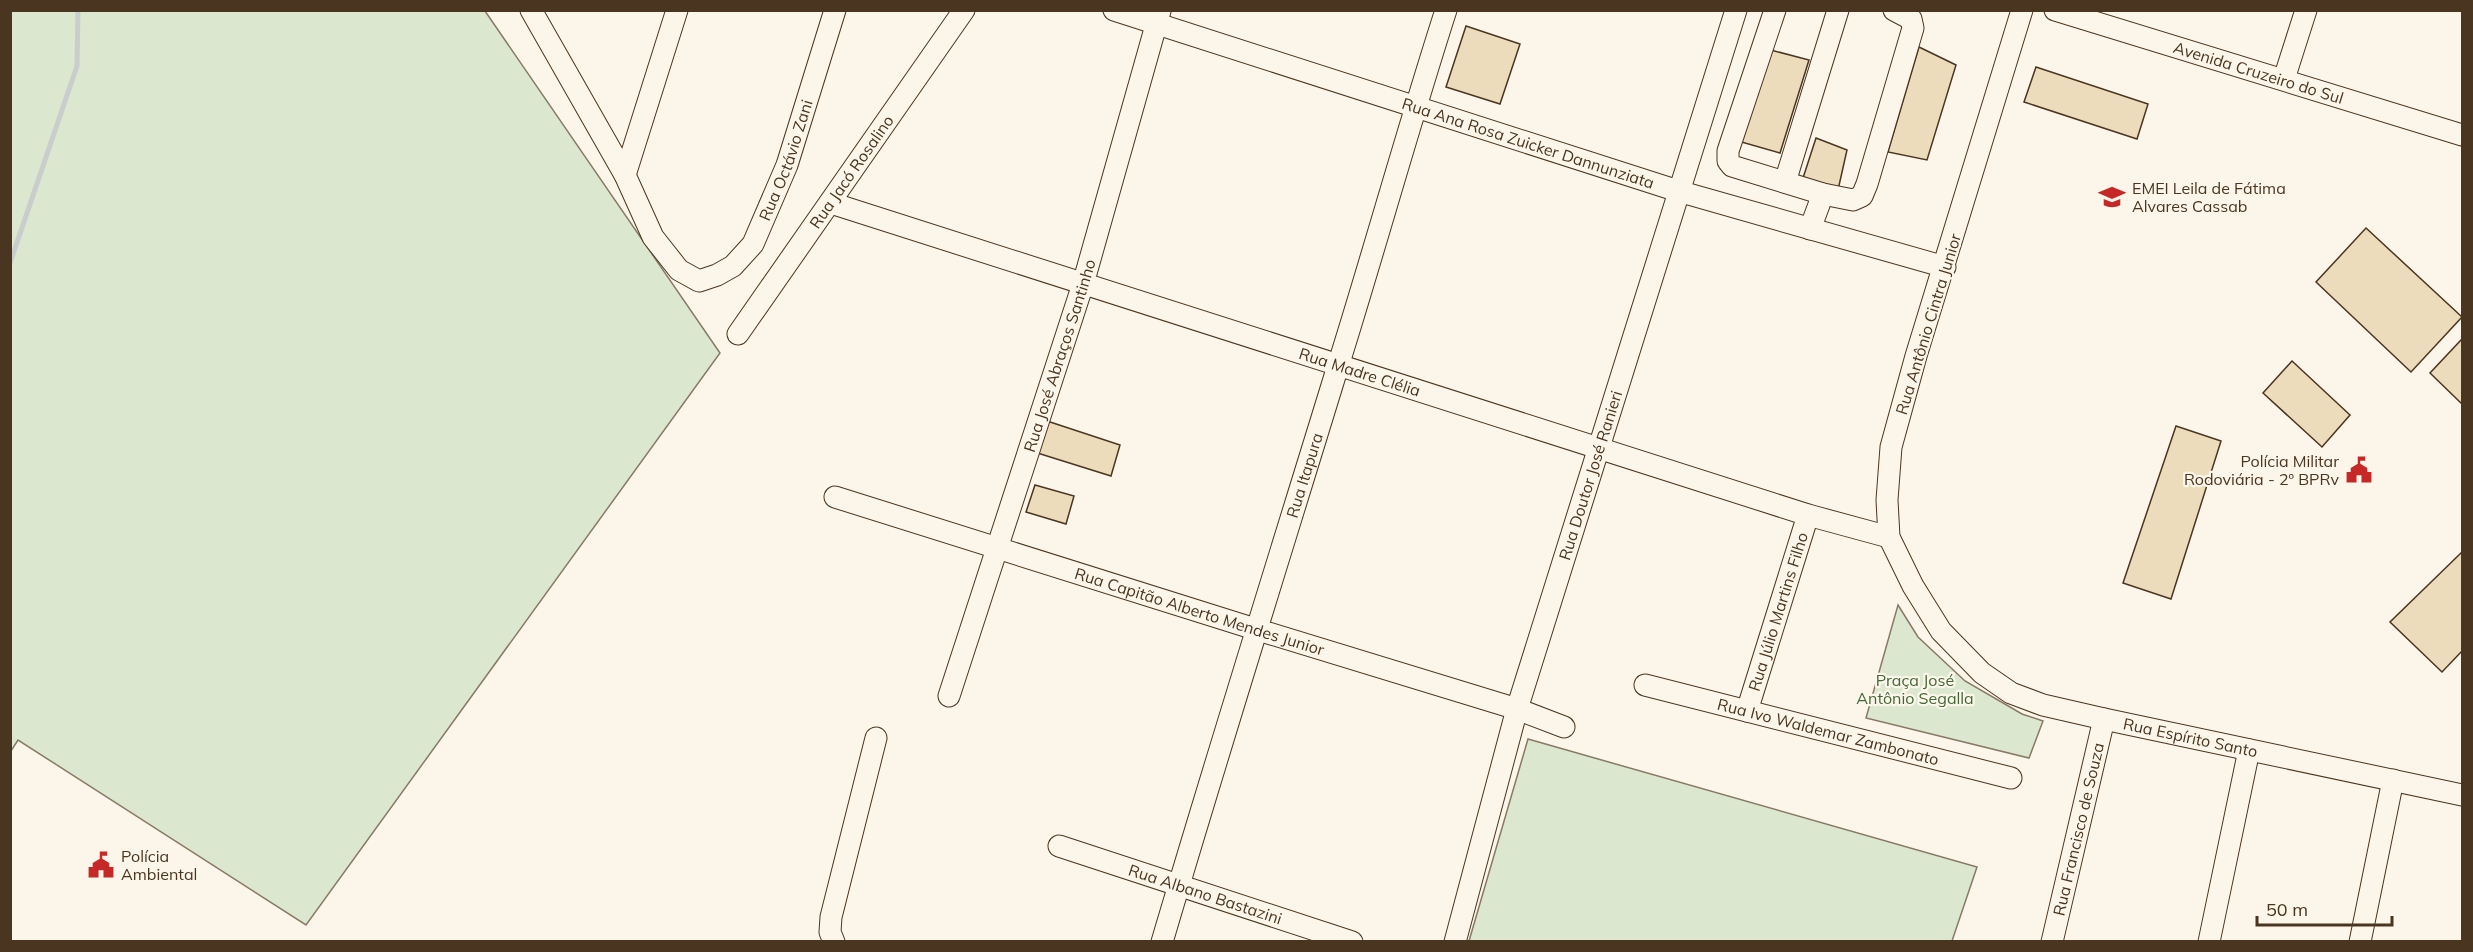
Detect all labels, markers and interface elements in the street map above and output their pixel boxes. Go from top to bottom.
street label: Avenida Cruzeiro do Sul [2171,37,2346,108]
street label: Rua Ana Rosa Zuicker Dannunziata [1400,93,1657,193]
street label: Rua Octávio Zani [754,97,817,224]
street label: Rua Jacó Rosalino [805,111,898,232]
place label: EMEI Leila de Fátima Alvares Cassab [2132,178,2286,216]
school or university icon: EMEI Leila de Fátima Alvares Cassab [2097,182,2127,212]
street label: Rua Antônio Cintra Junior [1891,231,1965,417]
street label: Rua José Abraços Santinho [1019,257,1100,454]
street label: Rua Madre Clélia [1296,343,1423,401]
street label: Rua Doutor José Ranieri [1554,388,1626,563]
street label: Rua Itapura [1282,430,1327,520]
place label: Polícia Militar Rodoviária - 2º BPRv [2184,451,2339,489]
public building icon: Polícia Militar Rodoviária - 2º BPRv [2344,455,2374,485]
street label: Rua Júlio Martins Filho [1744,530,1812,694]
street label: Rua Capitão Alberto Mendes Junior [1072,563,1327,660]
park label: Praça José Antônio Segalla [1856,670,1974,708]
street label: Rua Ivo Waldemar Zambonato [1715,694,1941,769]
street label: Rua Espírito Santo [2121,713,2259,761]
street label: Rua Francisco de Souza [2048,740,2108,918]
place label: Polícia Ambiental [121,846,197,884]
public building icon: Polícia Ambiental [86,850,116,880]
street label: Rua Albano Bastazini [1126,859,1285,928]
scale bar [2257,889,2392,927]
text: 50 m [2266,898,2308,921]

